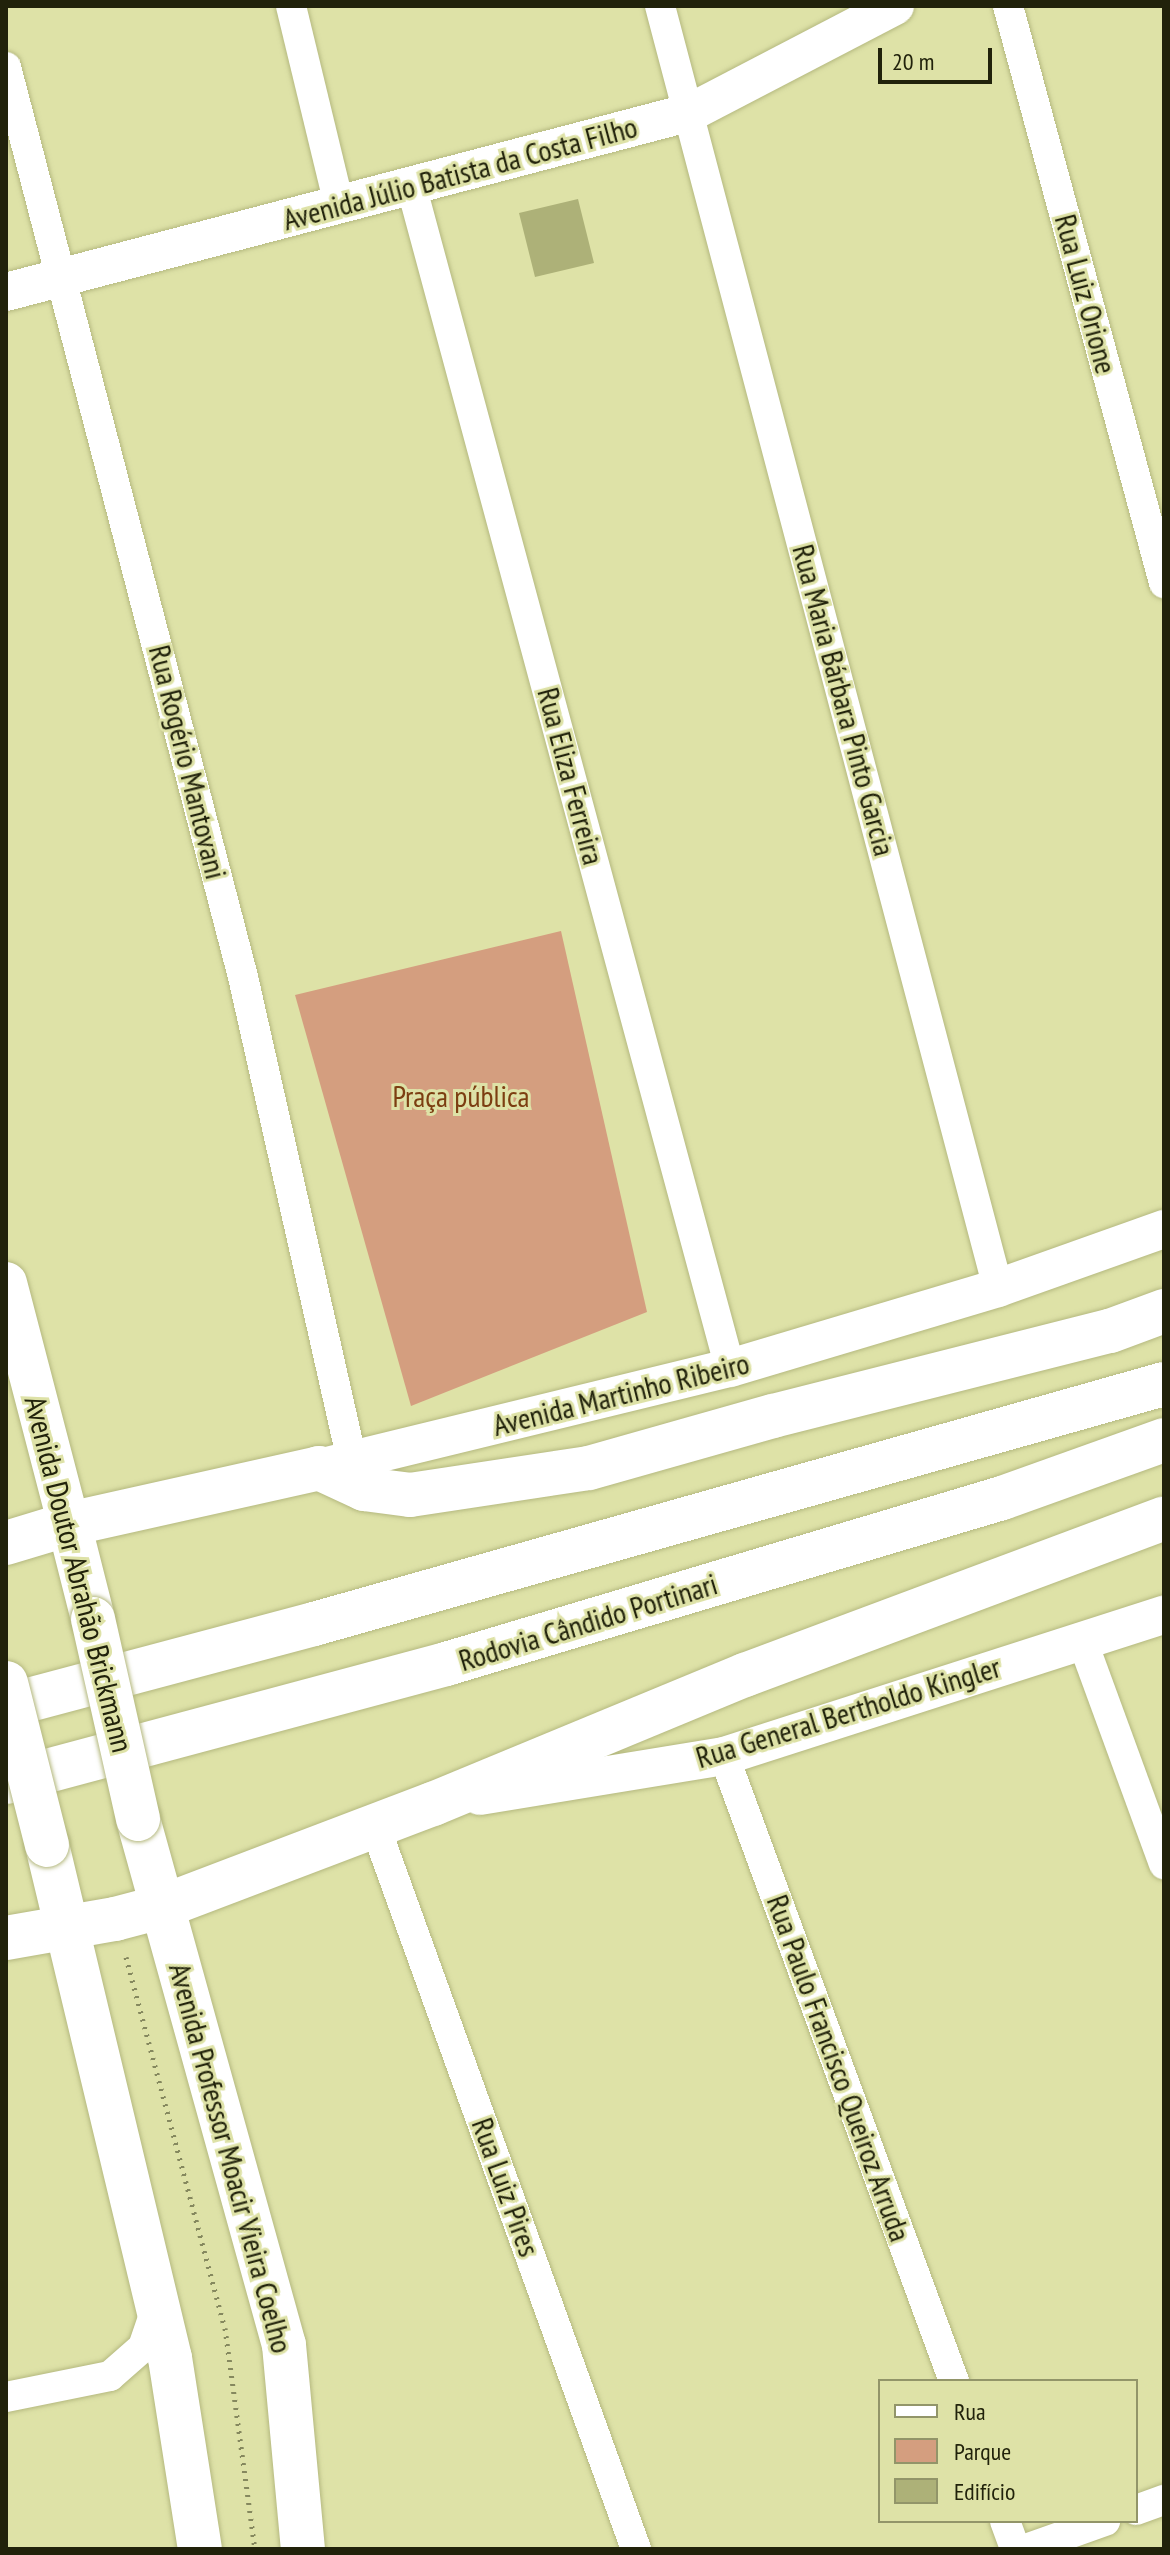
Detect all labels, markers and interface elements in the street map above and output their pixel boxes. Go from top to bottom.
scale bar [882,32,996,82]
text: 20 m [892,46,934,77]
street label: Avenida Júlio Batista da Costa Filho [279,108,641,238]
street label: Rua Luiz Orione [1047,210,1125,378]
street label: Rua Maria Bárbara Pinto Garcia [785,540,903,860]
street label: Rua Rogério Mantovani [142,641,234,883]
street label: Rua Eliza Ferreira [530,684,612,868]
park label: Praça pública [392,1078,530,1114]
street label: Avenida Martinho Ribeiro [489,1345,753,1443]
street label: Avenida Doutor Abrahão Brickmann [17,1392,141,1756]
street label: Rodovia Cândido Portinari [454,1566,722,1678]
street label: Rua General Bertholdo Kingler [692,1649,1004,1775]
street label: Rua Paulo Francisco Queiroz Arruda [759,1889,919,2247]
street label: Avenida Professor Moacir Vieira Coelho [161,1959,301,2357]
street label: Rua Luiz Pires [464,2113,548,2261]
legend [878,2379,1138,2523]
text: Rua [954,2396,986,2427]
text: Parque [954,2436,1011,2467]
text: Edifício [954,2476,1015,2507]

